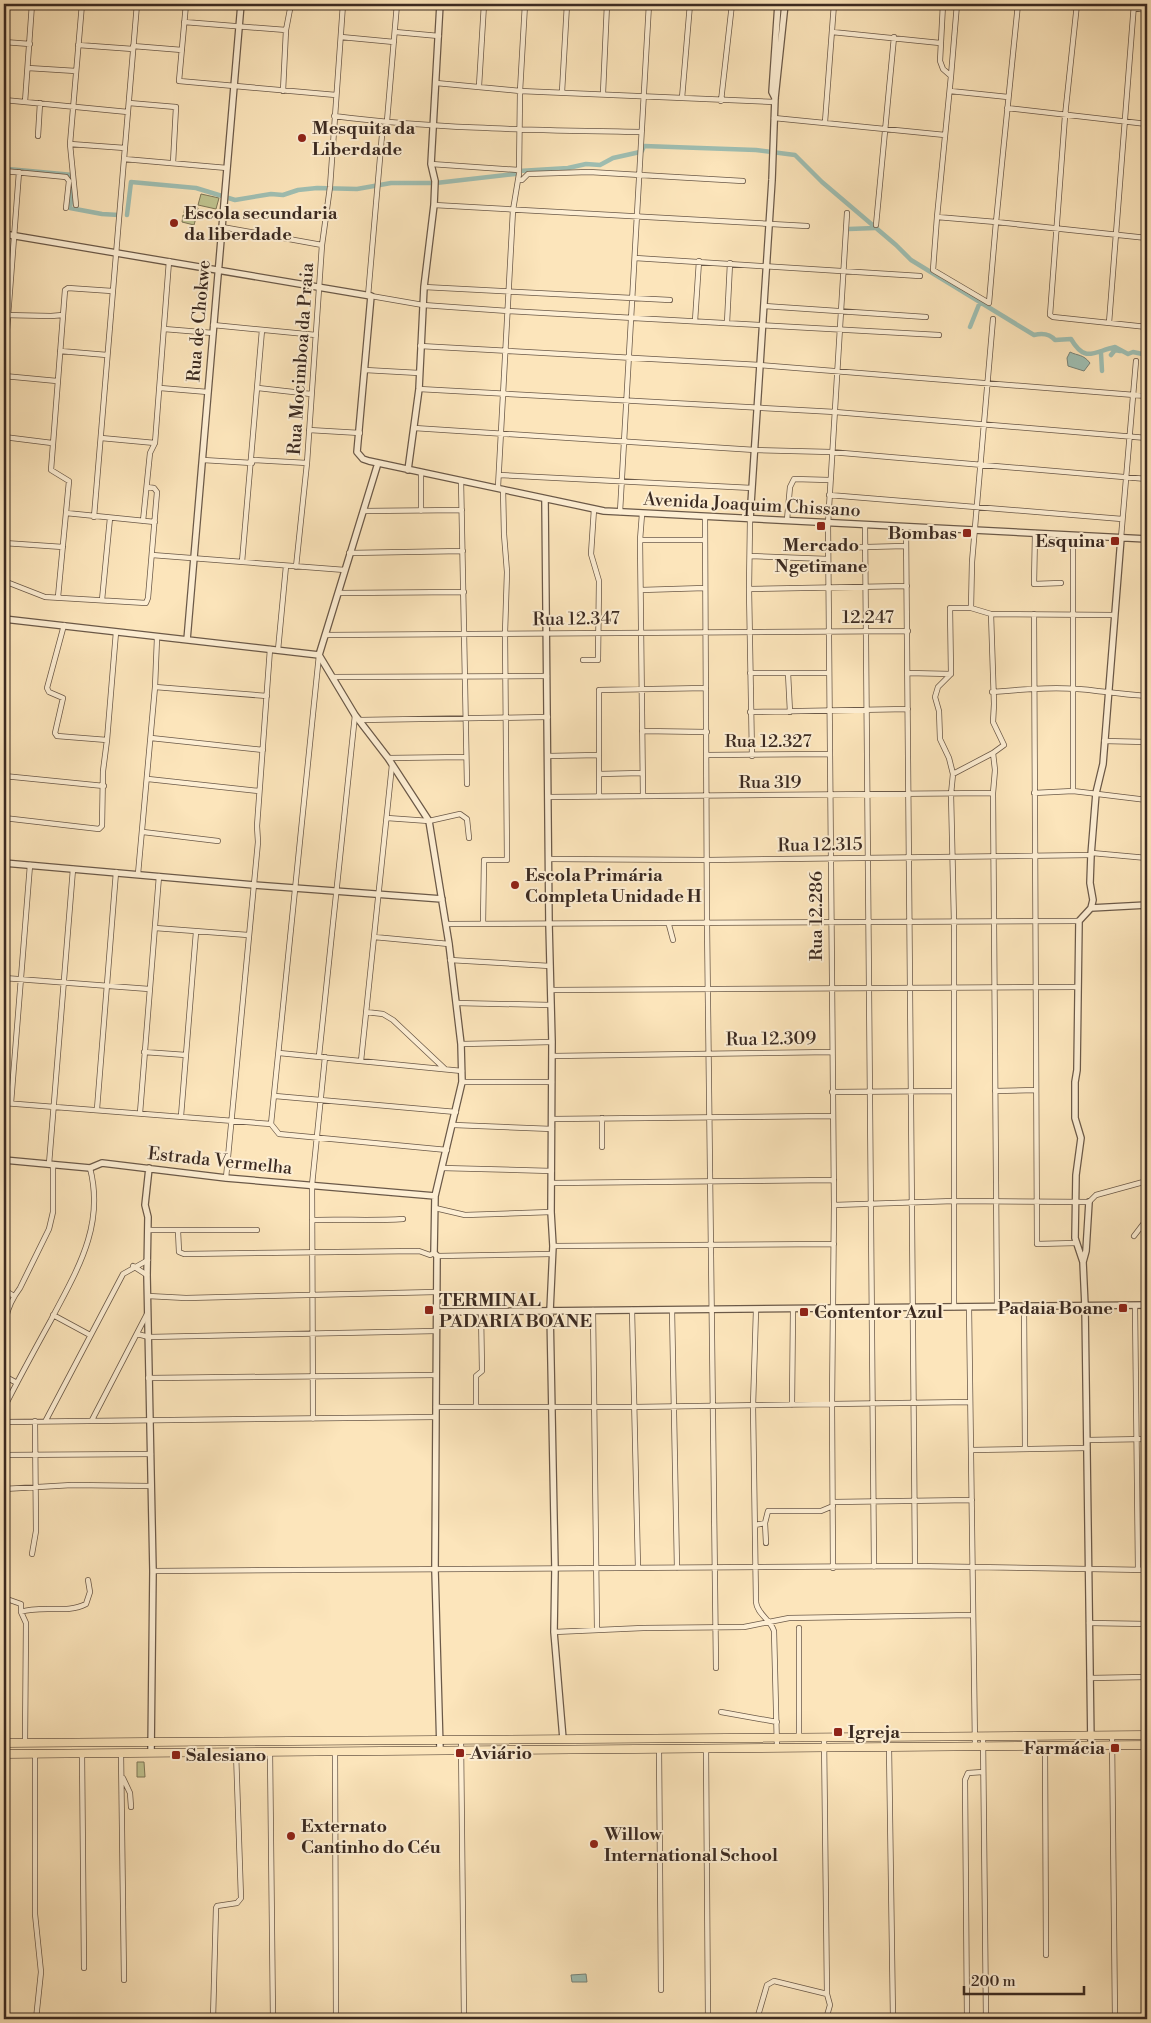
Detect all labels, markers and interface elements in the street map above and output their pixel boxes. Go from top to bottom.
place label: Mesquita da Liberdade [312,117,416,161]
marker: Mesquita da Liberdade [296,132,308,144]
place label: Escola secundaria da liberdade [184,202,338,246]
marker: Escola secundaria da liberdade [168,217,180,229]
street label: Rua de Chokwe [182,259,216,383]
street label: Rua Mocimboa da Praia [283,261,319,456]
street label: Avenida Joaquim Chissano [642,488,861,522]
marker: Mercado Ngetimane [815,520,827,532]
place label: Bombas [888,522,957,545]
marker: Bombas [961,527,973,539]
place label: Esquina [1035,530,1105,553]
place label: Mercado Ngetimane [774,534,868,578]
marker: Esquina [1109,535,1121,547]
street label: 12.247 [842,606,894,629]
street label: Rua 12.347 [532,607,620,631]
street label: Rua 12.327 [724,730,812,753]
street label: Rua 319 [738,771,802,794]
street label: Rua 12.315 [777,833,863,857]
place label: Escola Primária Completa Unidade H [525,864,702,908]
street label: Rua 12.286 [805,871,828,961]
marker: Escola Primária Completa Unidade H [509,879,521,891]
street label: Rua 12.309 [725,1027,817,1051]
street label: Estrada Vermelha [147,1142,294,1180]
place label: TERMINAL PADARIA BOANE [439,1289,592,1333]
place label: Padaia Boane [997,1297,1113,1320]
place label: Contentor Azul [814,1301,943,1324]
marker: Padaia Boane [1117,1302,1129,1314]
marker: TERMINAL PADARIA BOANE [423,1304,435,1316]
marker: Contentor Azul [798,1306,810,1318]
place label: Igreja [848,1721,900,1744]
marker: Igreja [832,1726,844,1738]
place label: Farmácia [1024,1737,1105,1760]
place label: Aviário [469,1742,532,1765]
marker: Farmácia [1109,1742,1121,1754]
place label: Salesiano [186,1744,266,1767]
marker: Aviário [454,1747,466,1759]
marker: Salesiano [170,1749,182,1761]
place label: Externato Cantinho do Céu [301,1815,441,1859]
place label: Willow International School [603,1823,778,1867]
marker: Externato Cantinho do Céu [285,1830,297,1842]
marker: Willow International School [588,1838,600,1850]
scale bar [964,1963,1084,1995]
text: 200 m [971,1972,1016,1991]

